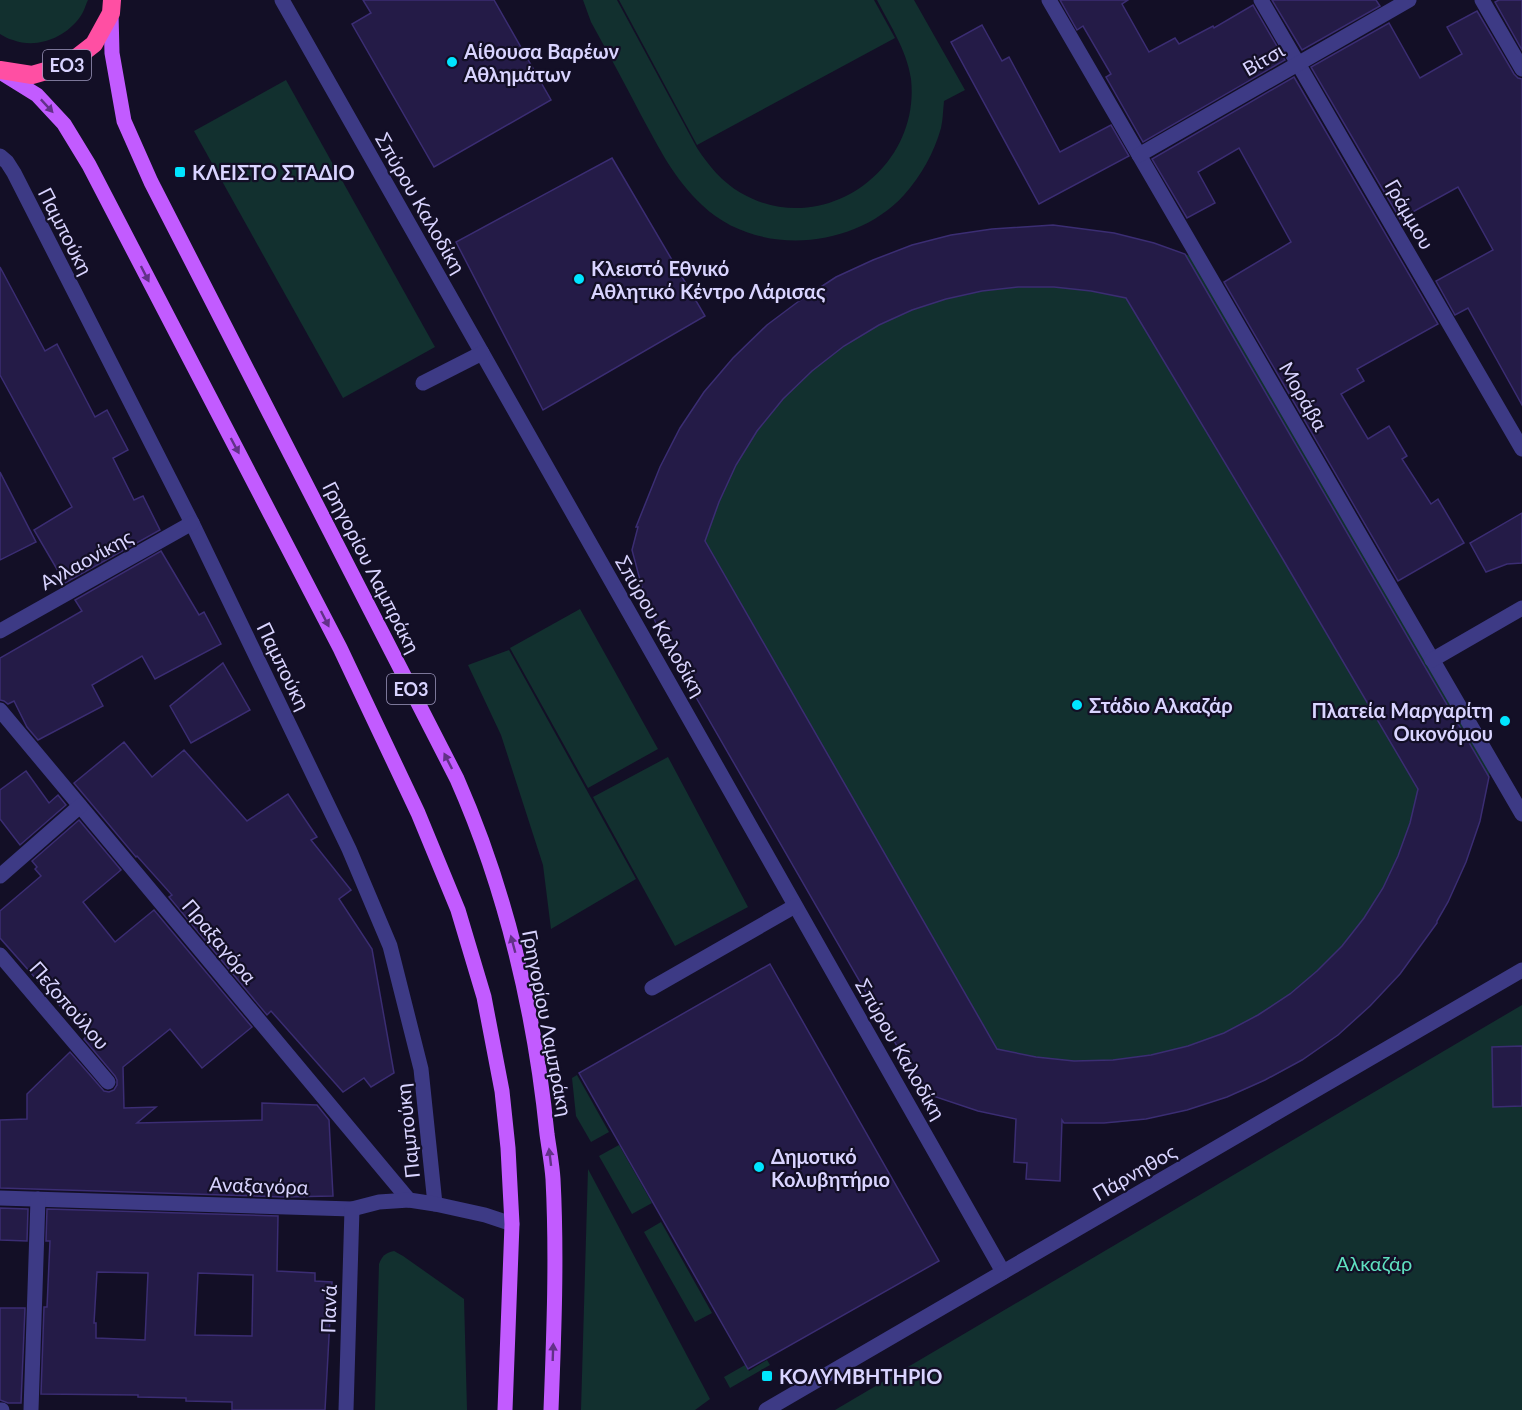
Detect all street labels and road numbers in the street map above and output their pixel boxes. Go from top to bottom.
street label: Βίτσι [1238,37,1289,80]
road number: ΕΟ3 [43,50,91,80]
street label: Σπύρου Καλοδίκη [371,128,471,278]
street label: Γράμμου [1380,175,1440,253]
street label: Παμπούκη [34,183,98,279]
street label: Μοράβα [1275,357,1333,435]
street label: Γρηγορίου Λαμπράκη [318,477,426,657]
street label: Αγλαονίκης [35,524,137,594]
street label: Σπύρου Καλοδίκη [611,551,711,701]
street label: Παμπούκη [252,618,316,714]
road number: ΕΟ3 [387,674,435,704]
street label: Πραξαγόρα [178,894,262,988]
street label: Γρηγορίου Λαμπράκη [518,928,578,1118]
street label: Πεζοπούλου [25,956,115,1054]
street label: Σπύρου Καλοδίκη [851,974,951,1124]
street label: Παμπούκη [390,1082,424,1180]
street label: Πάρνηθος [1088,1139,1180,1205]
street label: Αναξαγόρα [209,1171,309,1199]
street label: Πανά [315,1284,341,1334]

